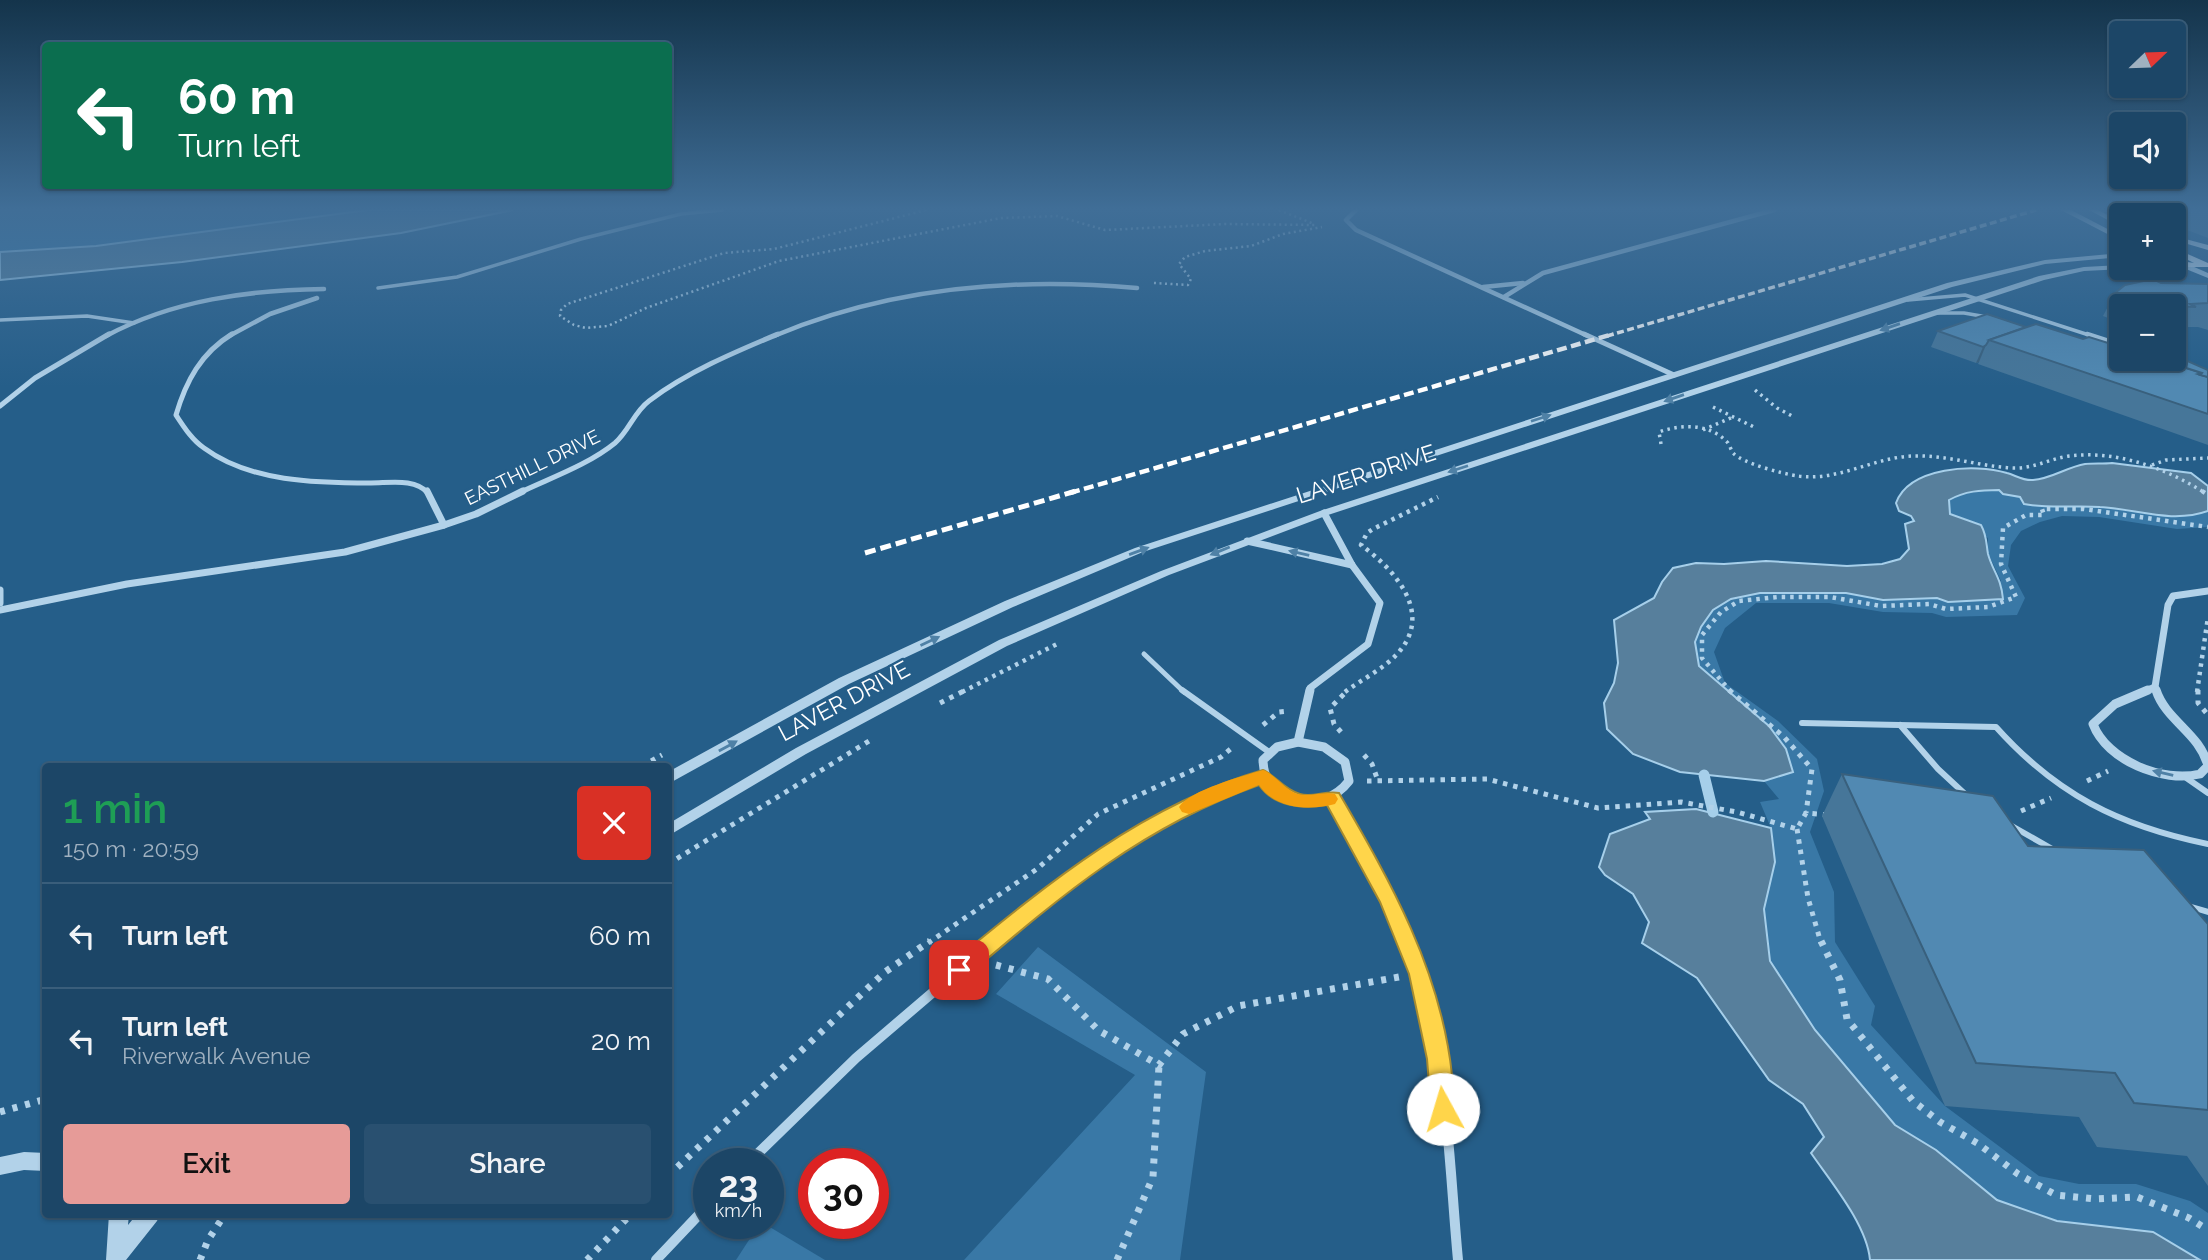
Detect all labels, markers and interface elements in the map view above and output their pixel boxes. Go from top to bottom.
north arrow [2109,21,2186,98]
map controls [2109,21,2186,371]
text: 60 m [178,68,295,125]
icon: left [63,70,154,161]
button: sound [2109,112,2186,189]
text: Turn left [178,127,300,164]
button: + [2109,203,2186,280]
button: − [2109,294,2186,371]
one-way arrow [1880,322,1901,333]
one-way arrow [1663,393,1684,404]
one-way arrow [1530,412,1551,423]
street label: EASTHILL DRIVE [461,425,603,509]
street label: LAVER DRIVE [1293,438,1439,509]
one-way arrow [1447,464,1468,475]
one-way arrow [1128,545,1149,556]
one-way arrow [1209,546,1230,557]
one-way arrow [1288,547,1310,558]
one-way arrow [919,635,940,646]
street label: LAVER DRIVE [773,655,914,746]
one-way arrow [718,740,738,752]
one-way arrow [2151,767,2173,778]
text: 1 min [63,784,167,833]
button: close [577,786,651,860]
text: 150 m · 20:59 [63,835,199,862]
icon: left [63,917,101,955]
text: Turn left [122,921,228,951]
text: 60 m [589,921,651,951]
pin [929,940,989,1000]
icon: arrive [940,951,978,989]
text: Turn left [122,1012,228,1042]
icon: left [63,1022,101,1060]
text: 20 m [591,1026,651,1056]
text: Riverwalk Avenue [122,1042,311,1069]
position arrow [1406,1072,1480,1146]
button: Exit [63,1124,350,1204]
button: Share [364,1124,651,1204]
speed limit sign: 30 [798,1148,889,1239]
text: 23 [719,1164,758,1205]
text: km/h [715,1200,762,1221]

